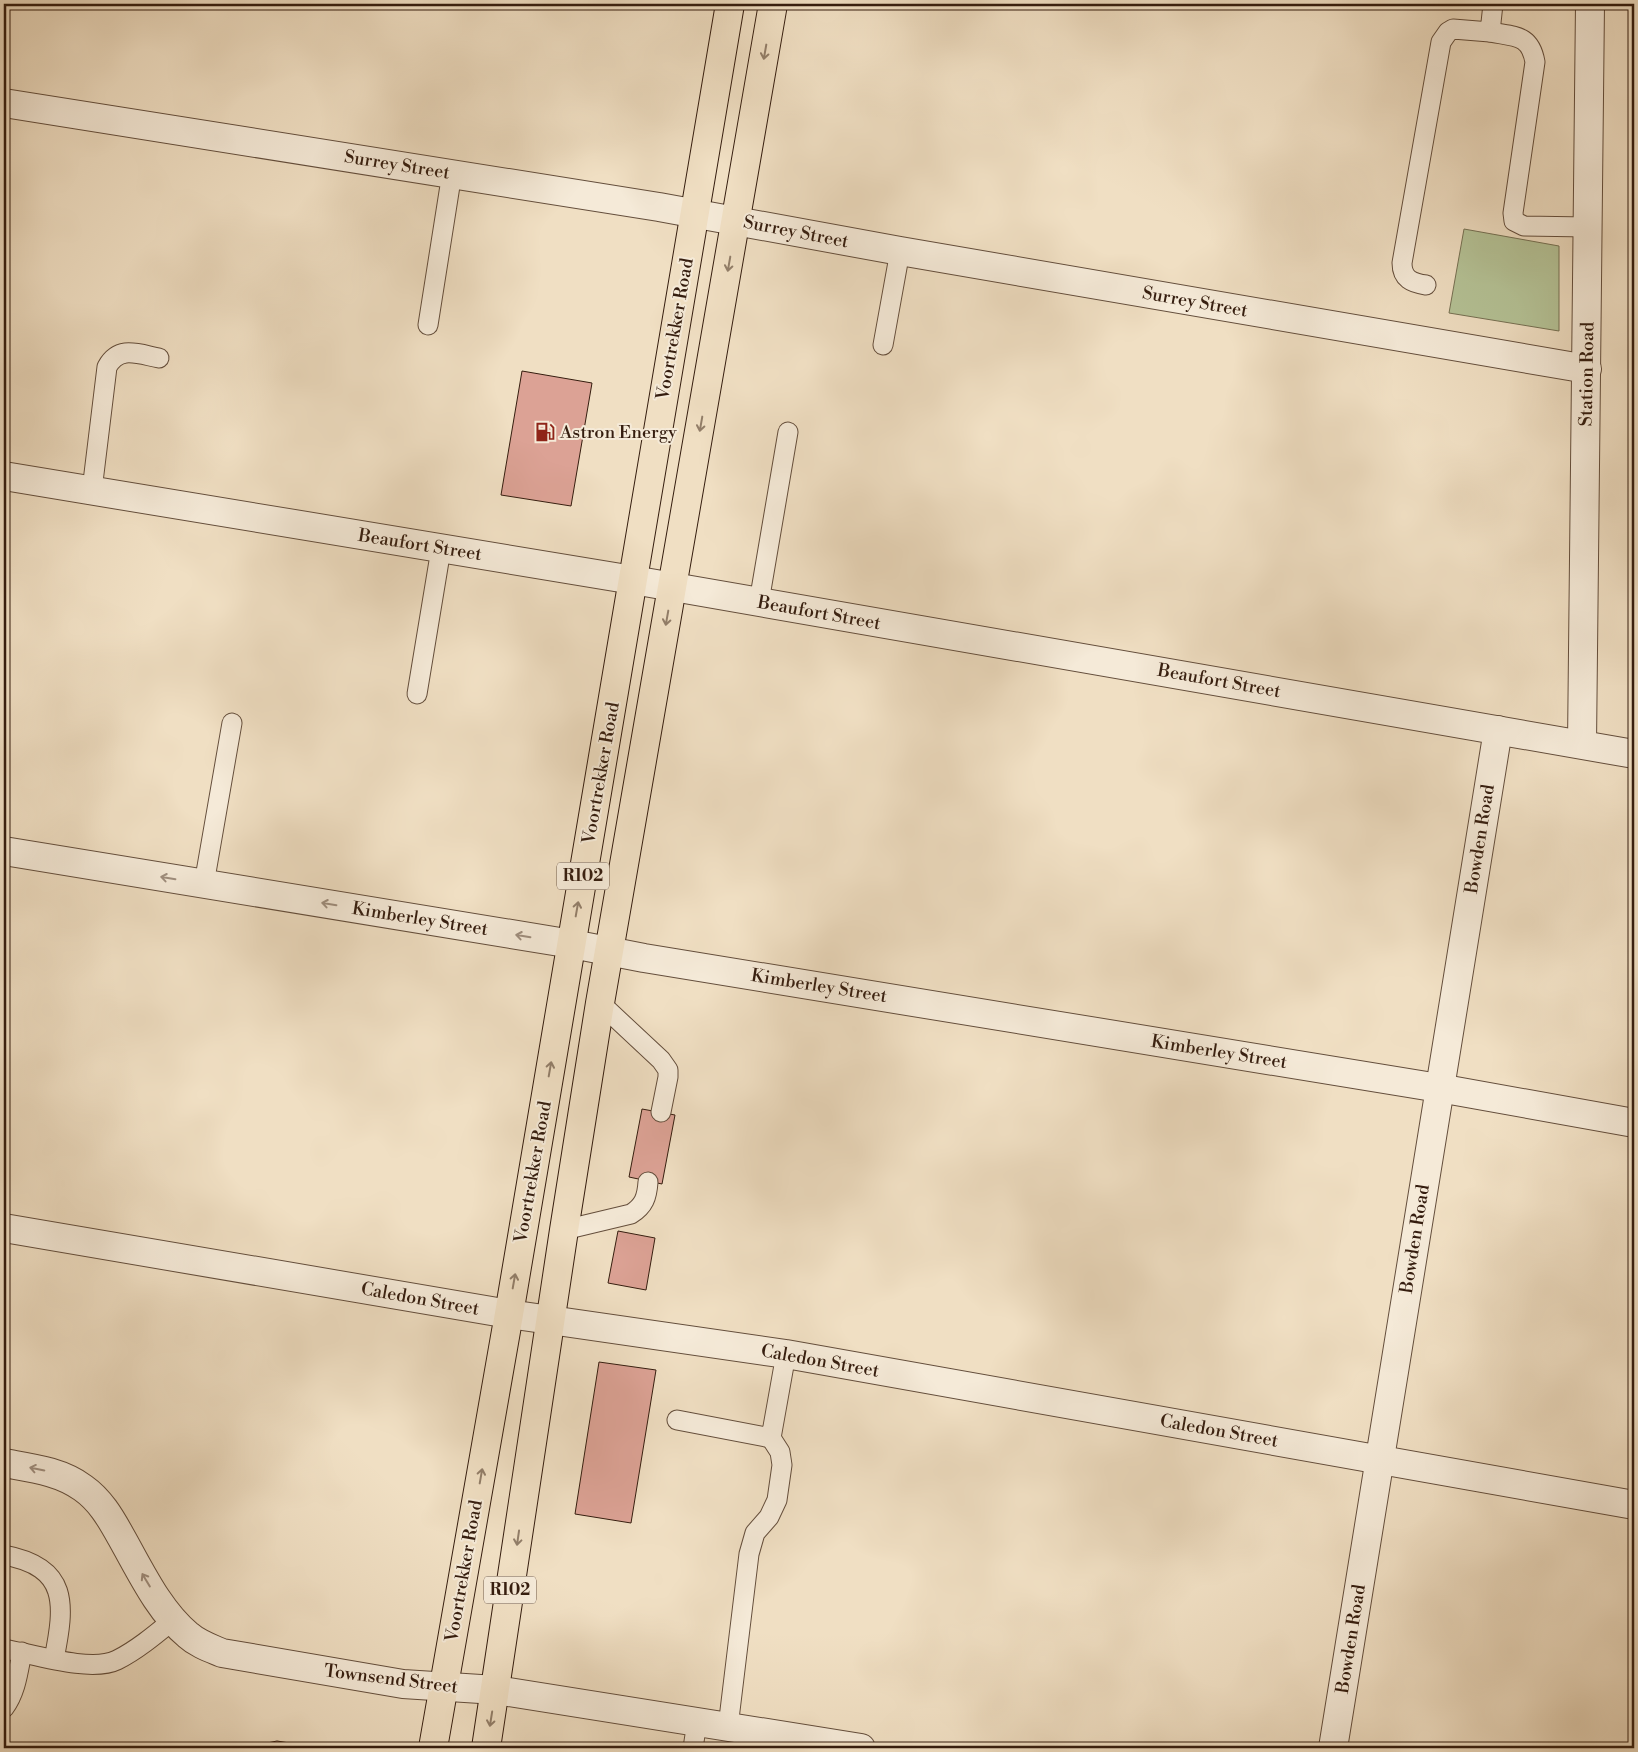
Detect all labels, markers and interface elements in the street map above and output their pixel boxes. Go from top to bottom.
one-way arrow [760,43,770,59]
street label: Surrey Street [342,145,452,185]
street label: Surrey Street [741,211,851,254]
street label: Voortrekker Road [651,255,699,403]
one-way arrow [723,255,733,271]
street label: Surrey Street [1140,281,1250,323]
street label: Station Road [1575,321,1599,427]
one-way arrow [695,415,705,431]
fuel station icon: Astron Energy [534,421,556,443]
place label: Astron Energy [559,421,677,444]
street label: Beaufort Street [356,524,484,566]
street label: Beaufort Street [755,591,883,635]
one-way arrow [661,610,671,626]
street label: Beaufort Street [1155,659,1283,703]
street label: Voortrekker Road [577,699,625,847]
street label: Bowden Road [1460,782,1500,896]
road number: R102 [557,862,609,889]
one-way arrow [161,872,177,882]
street label: Kimberley Street [350,897,490,941]
one-way arrow [321,899,337,909]
one-way arrow [573,902,583,918]
one-way arrow [516,931,532,941]
street label: Kimberley Street [749,964,889,1008]
street label: Kimberley Street [1149,1030,1289,1074]
one-way arrow [546,1062,556,1078]
street label: Voortrekker Road [509,1098,557,1246]
street label: Bowden Road [1395,1182,1435,1296]
one-way arrow [510,1274,520,1290]
street label: Caledon Street [359,1277,481,1321]
street label: Caledon Street [759,1339,881,1383]
street label: Caledon Street [1158,1409,1280,1453]
one-way arrow [30,1464,46,1474]
one-way arrow [476,1468,486,1484]
street label: Voortrekker Road [440,1497,488,1645]
one-way arrow [513,1530,523,1546]
one-way arrow [140,1574,150,1588]
road number: R102 [484,1576,536,1604]
street label: Bowden Road [1331,1582,1371,1696]
street label: Townsend Street [323,1659,460,1699]
one-way arrow [485,1711,495,1727]

